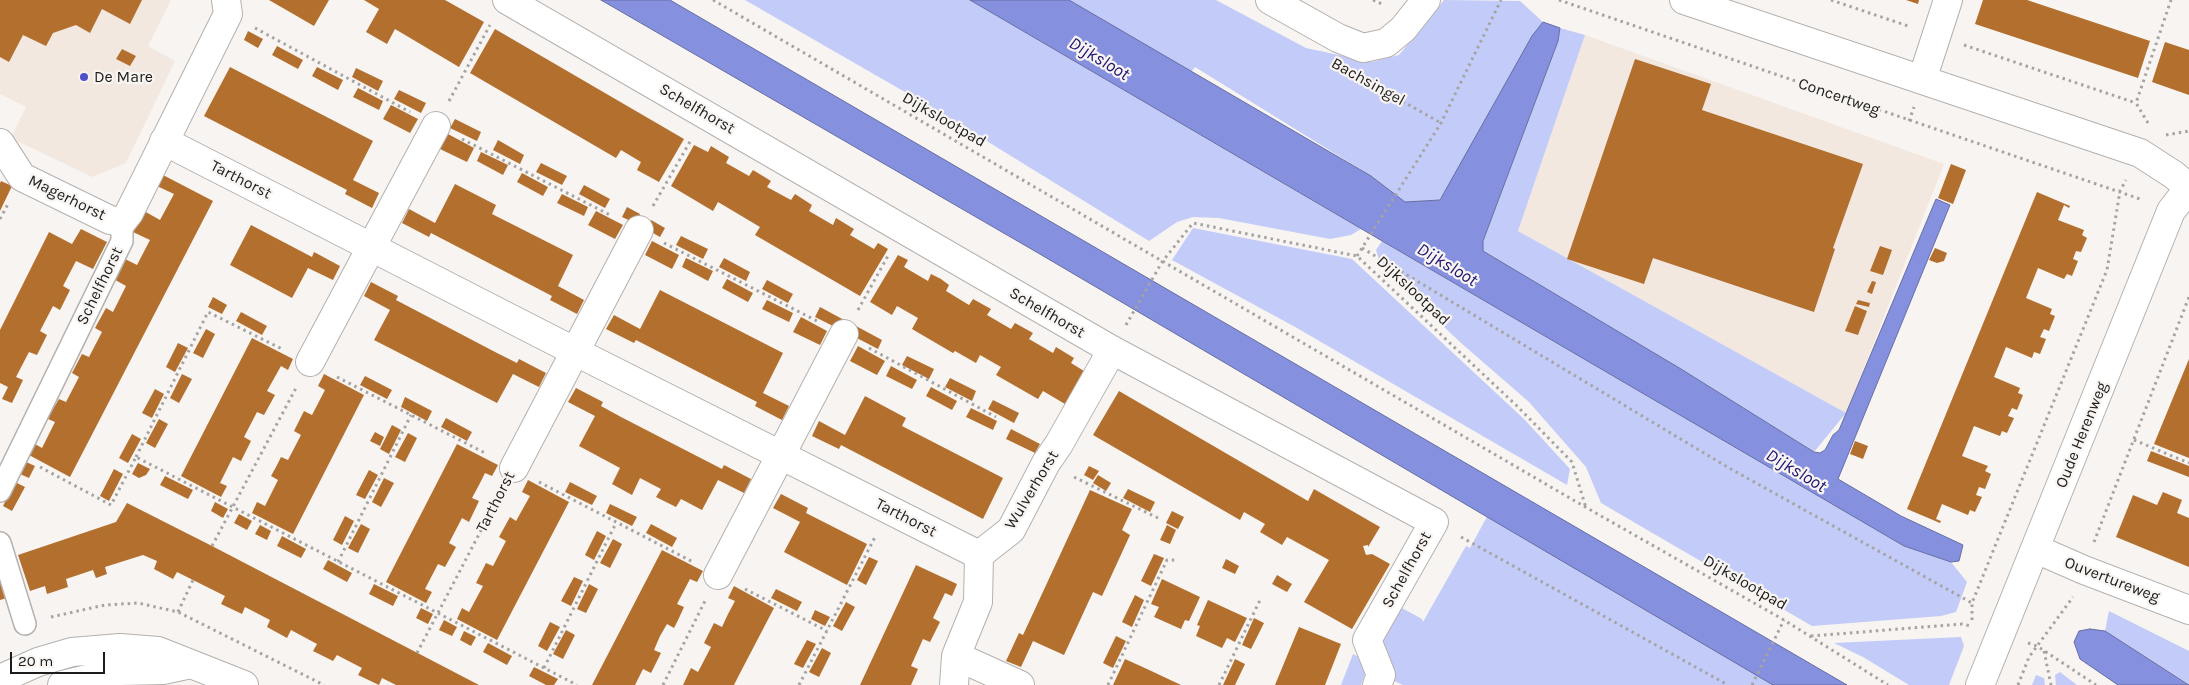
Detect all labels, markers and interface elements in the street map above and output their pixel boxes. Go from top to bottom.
water label: Dijksloot [1065,33,1133,85]
street label: Bachsingel [1328,54,1408,110]
place label: De Mare [94,67,153,87]
marker: De Mare [78,71,90,83]
street label: Concertweg [1796,74,1882,120]
street label: Schelfhorst [656,80,738,138]
street label: Dijkslootpad [899,88,989,152]
street label: Tarthorst [207,157,275,203]
street label: Magerhorst [25,171,109,225]
water label: Dijksloot [1413,239,1481,291]
street label: Schelfhorst [73,244,127,328]
street label: Dijkslootpad [1372,252,1454,330]
street label: Schelfhorst [1006,284,1088,342]
street label: Oude Herenweg [2052,379,2112,491]
water label: Dijksloot [1762,445,1830,497]
street label: Wulverhorst [1001,447,1063,533]
street label: Tarthorst [473,468,519,536]
street label: Tarthorst [872,495,940,541]
street label: Schelfhorst [1378,528,1436,612]
street label: Dijkslootpad [1700,551,1790,615]
street label: Ouvertureweg [2062,553,2162,607]
scale bar [12,642,108,674]
text: 20 m [18,652,53,670]

